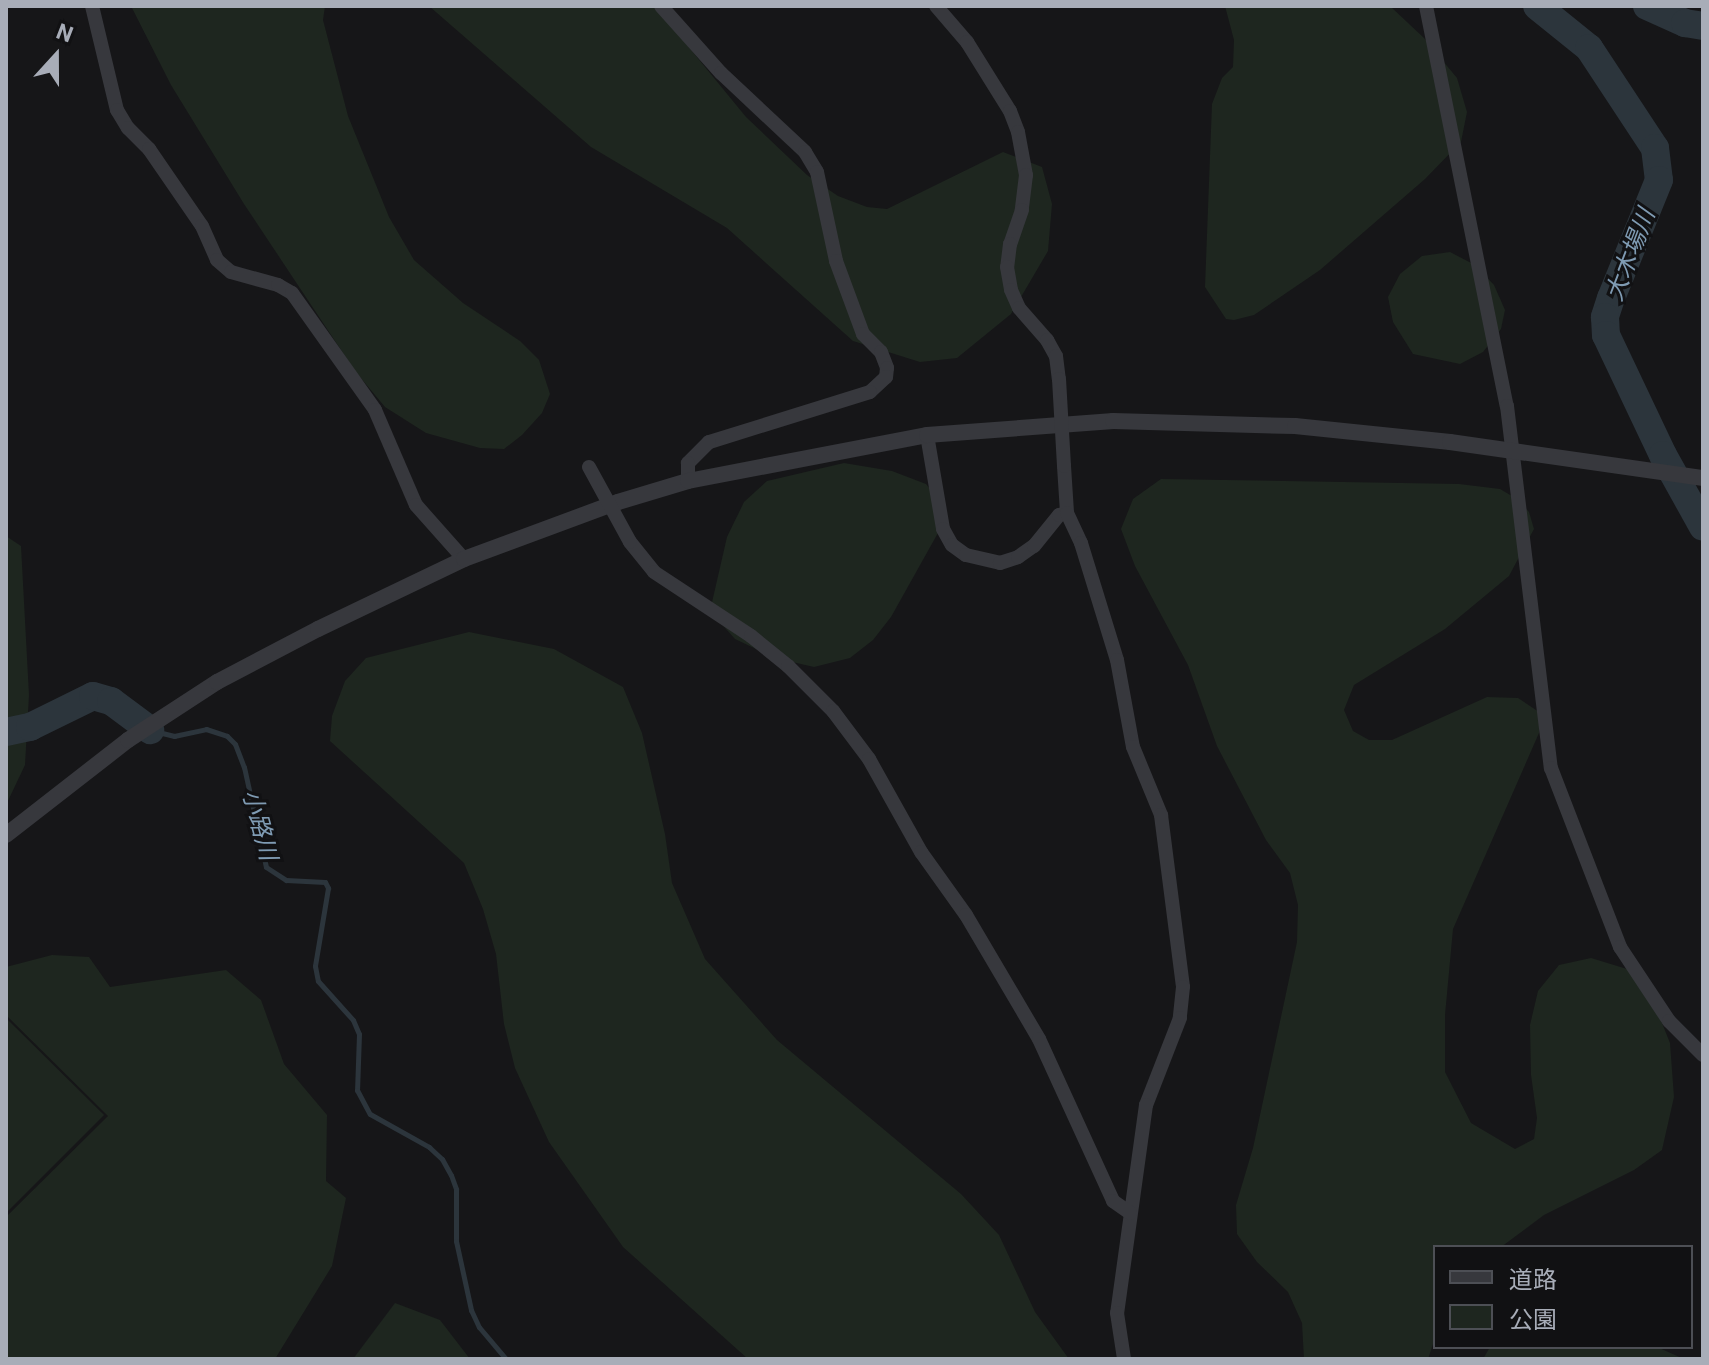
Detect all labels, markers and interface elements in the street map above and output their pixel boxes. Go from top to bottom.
north arrow [16,16,96,96]
text: N [53,19,77,48]
water label: 大木場川 [1600,205,1662,305]
water label: 小路川 [236,786,282,864]
legend [1433,1245,1693,1349]
text: 道路 [1509,1266,1557,1294]
text: 公園 [1509,1306,1557,1334]

